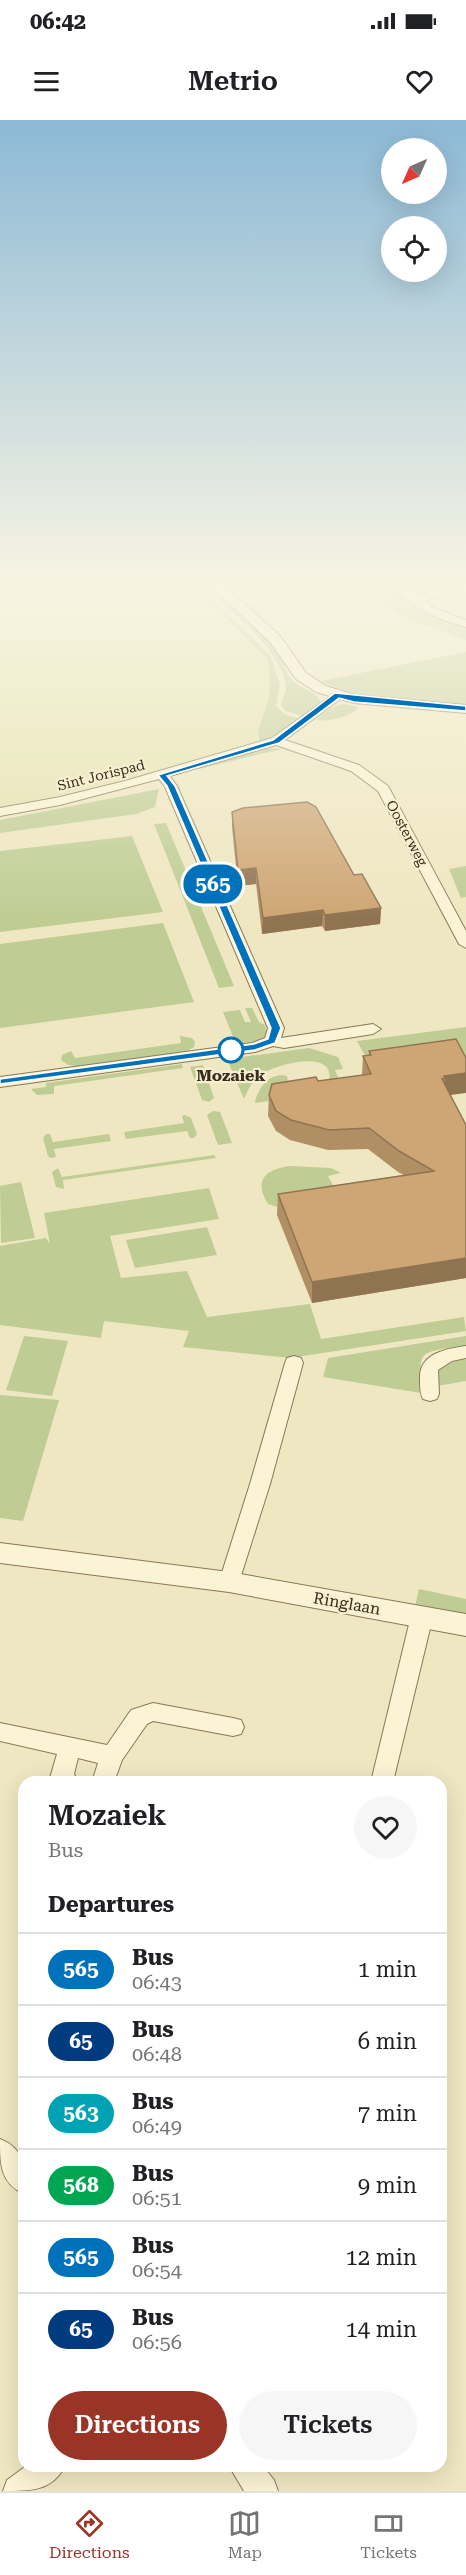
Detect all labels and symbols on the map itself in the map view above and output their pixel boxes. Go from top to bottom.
north arrow [381,138,447,204]
street label: Sint Jorispad [56,756,146,794]
street label: Oosterweg [383,797,431,869]
line badge: 565 [178,864,248,903]
marker: Mozaiek [218,1037,244,1063]
place label: Mozaiek [197,1066,265,1085]
street label: Ringlaan [312,1588,382,1619]

